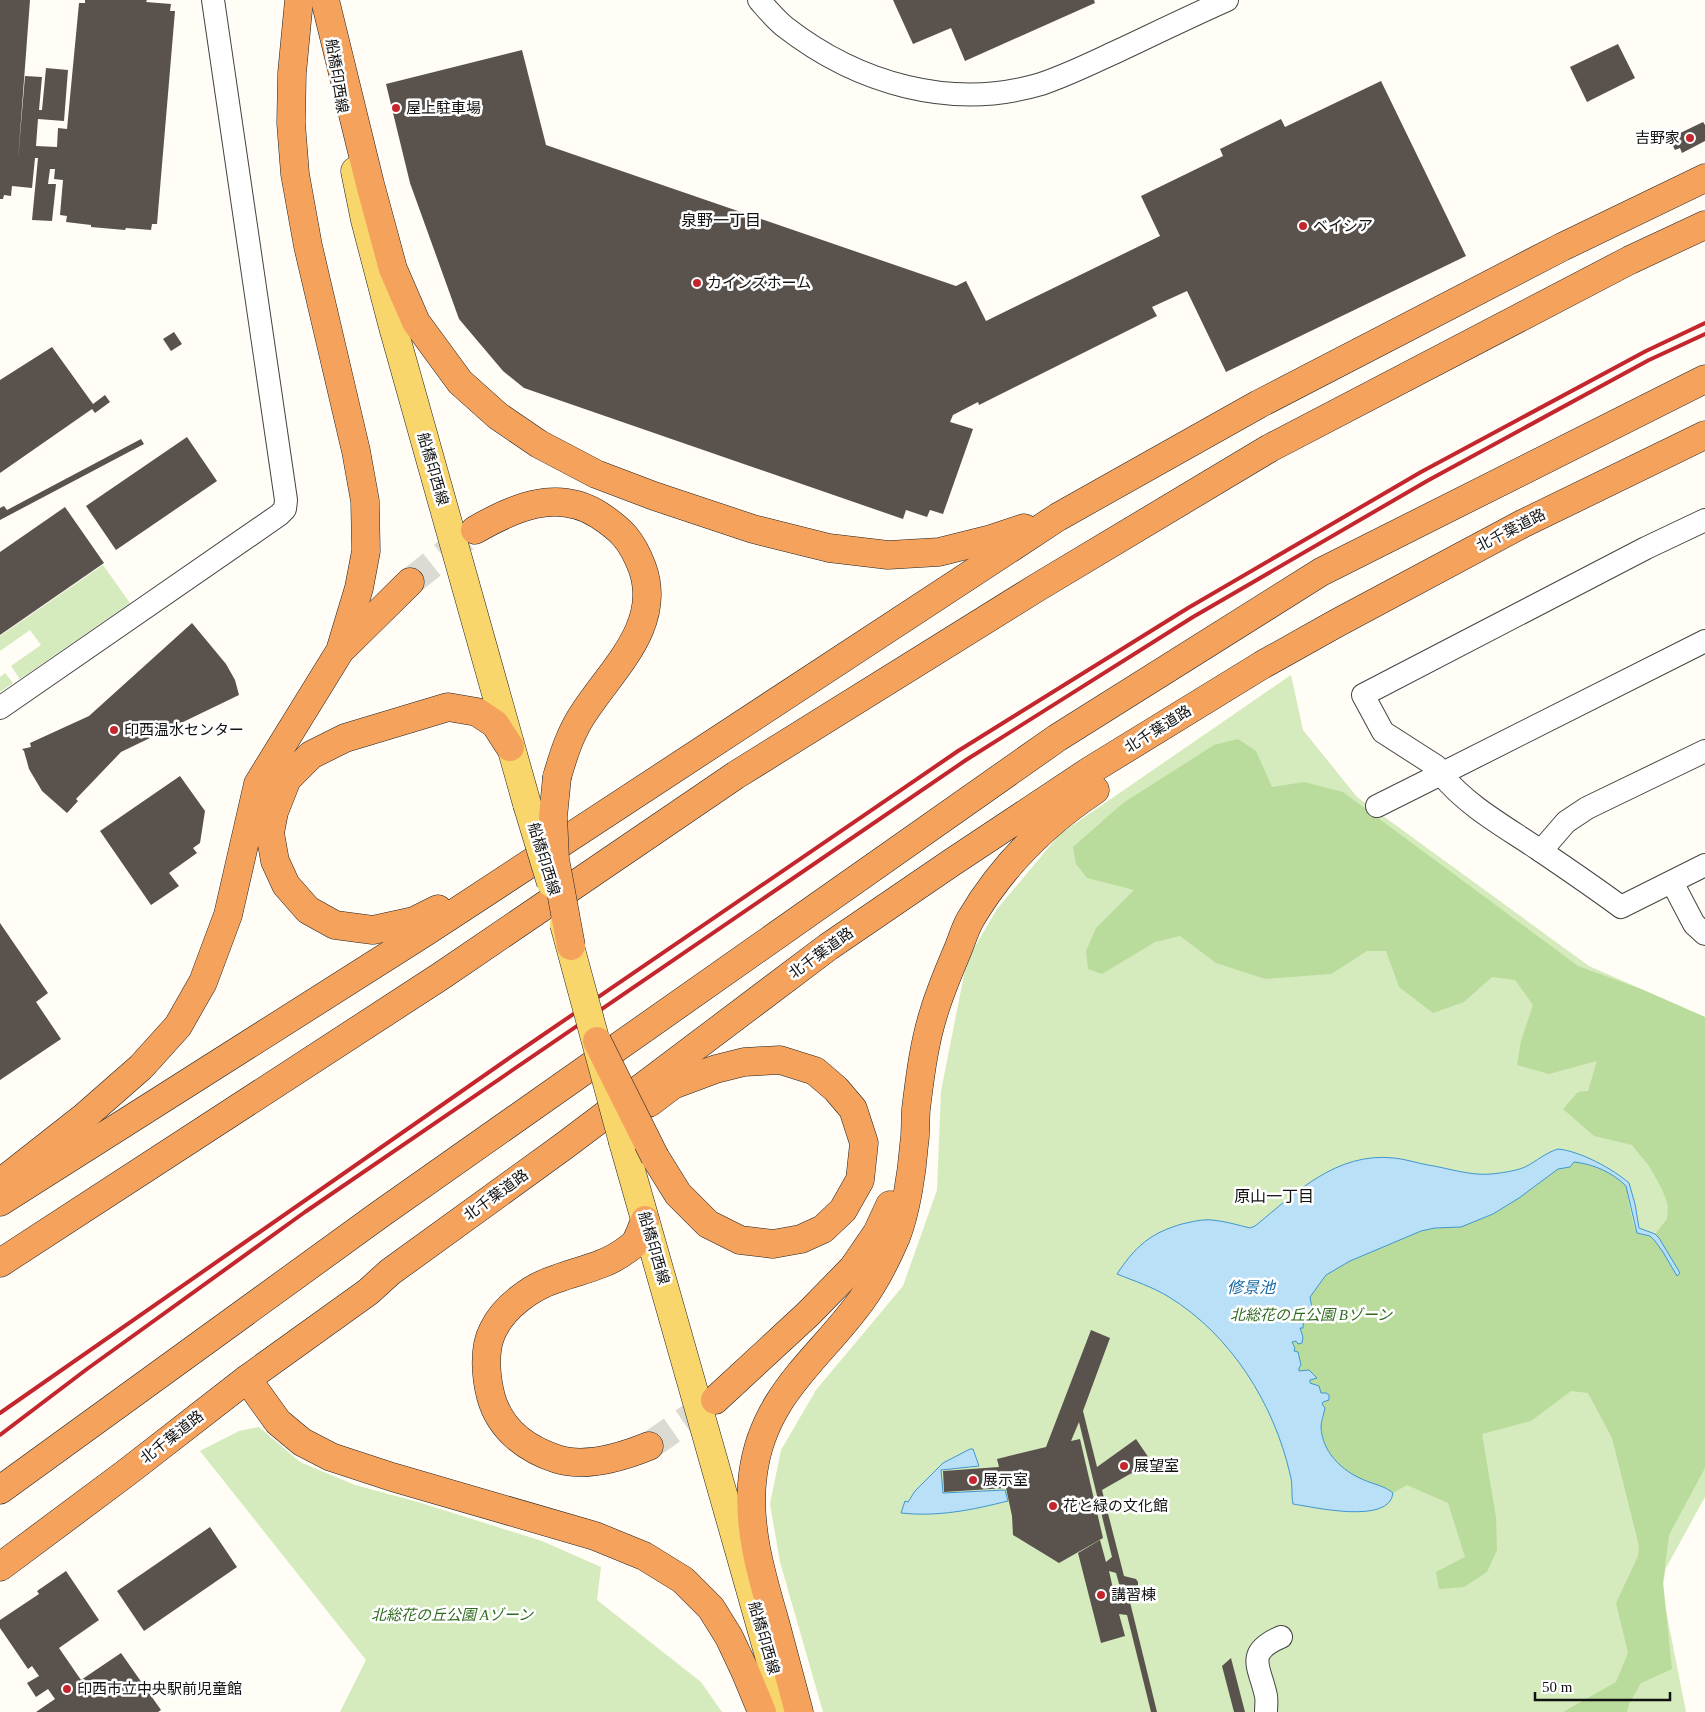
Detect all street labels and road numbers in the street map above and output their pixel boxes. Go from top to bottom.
street label: 船橋印西線 [323,38,351,114]
street label: 船橋印西線 [415,431,451,507]
street label: 北千葉道路 [1473,505,1548,554]
street label: 北千葉道路 [1121,701,1194,756]
street label: 船橋印西線 [525,821,563,897]
street label: 北千葉道路 [785,924,856,982]
street label: 北千葉道路 [460,1166,531,1224]
street label: 船橋印西線 [636,1210,672,1286]
street label: 北千葉道路 [137,1407,206,1466]
street label: 船橋印西線 [746,1600,782,1676]

